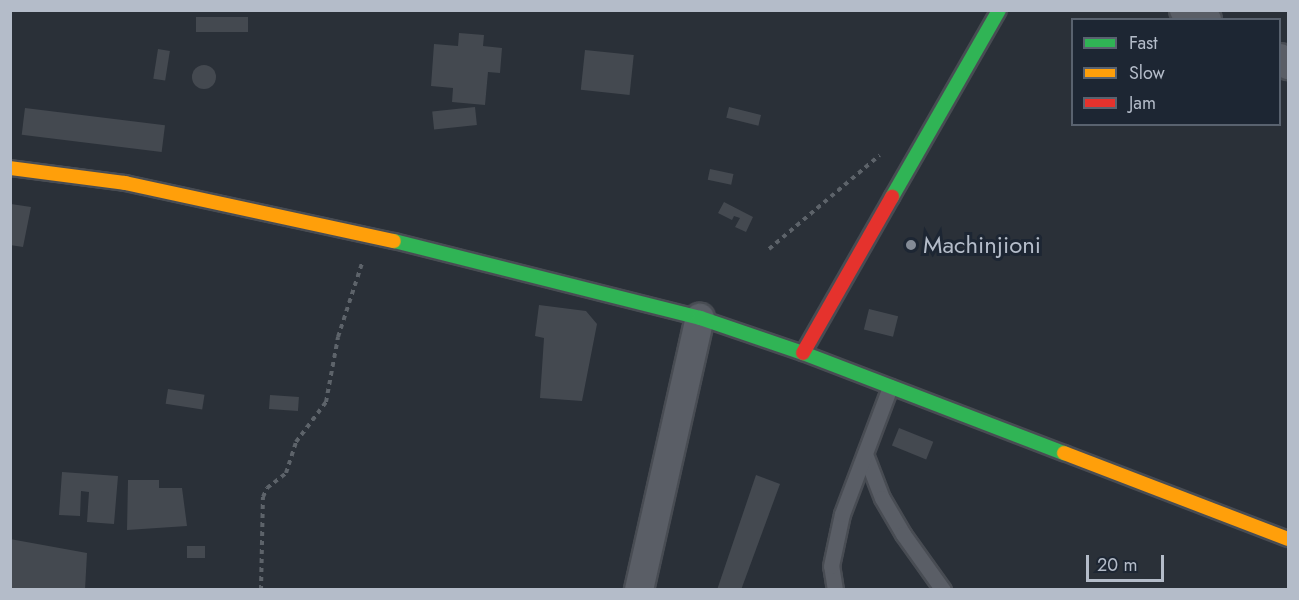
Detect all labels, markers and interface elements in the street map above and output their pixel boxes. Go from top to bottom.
legend [1071,18,1281,126]
text: Fast [1129,30,1158,56]
text: Slow [1129,60,1165,86]
text: Jam [1129,90,1156,116]
place label: Machinjioni [923,231,1041,259]
marker: Machinjioni [904,238,918,252]
scale bar [1089,543,1167,581]
text: 20 m [1097,552,1137,578]

